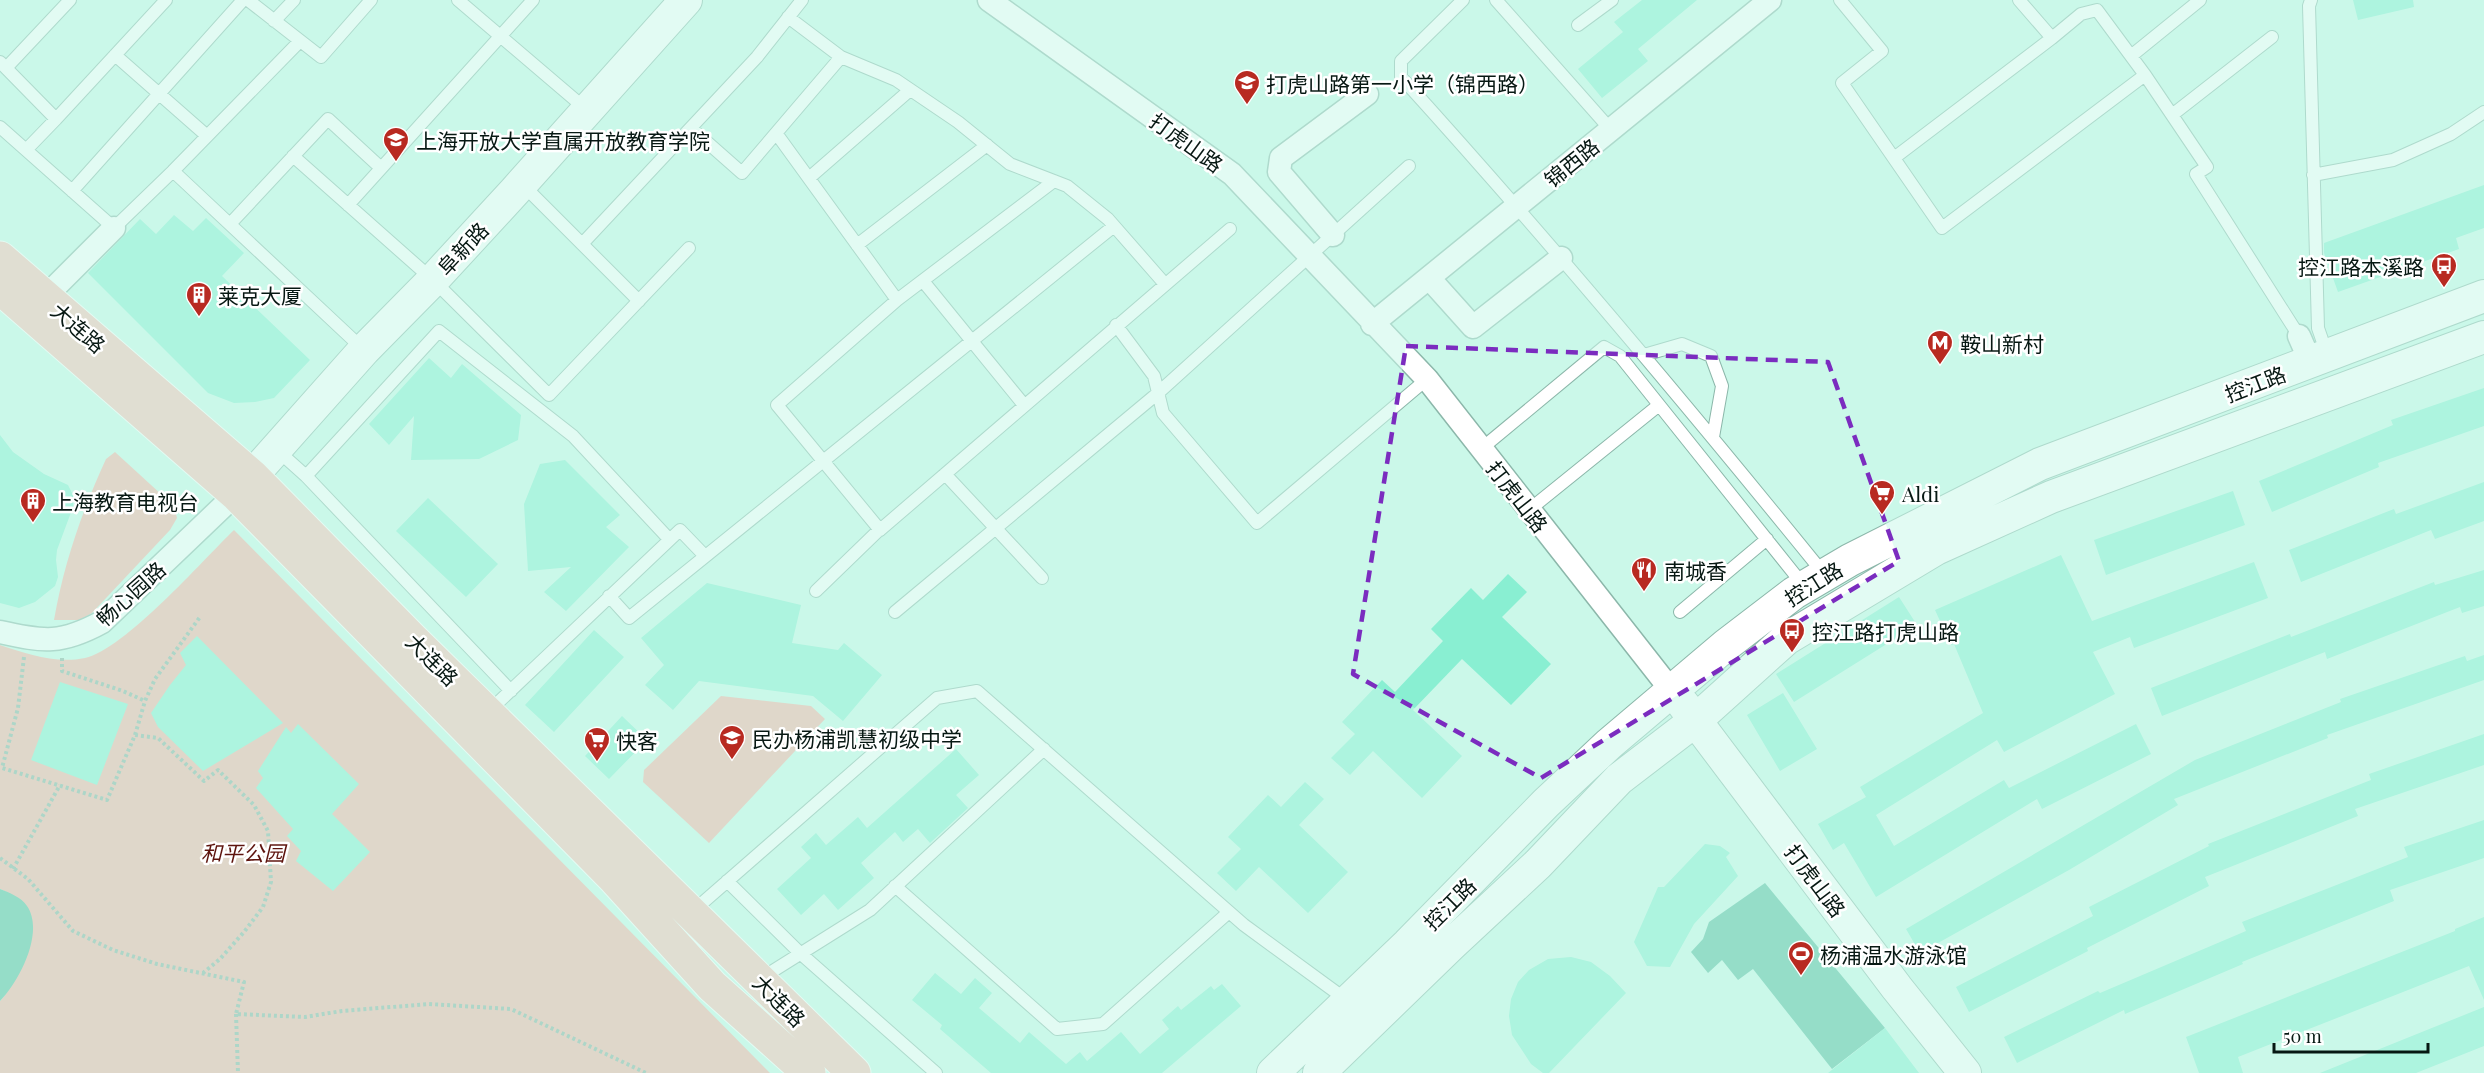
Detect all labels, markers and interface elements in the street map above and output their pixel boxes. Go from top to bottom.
school or university icon: 打虎山路第一小学（锦西路） [1232,68,1262,106]
place label: 打虎山路第一小学（锦西路） [1266,69,1539,97]
street label: 打虎山路 [1145,106,1229,178]
school or university icon: 上海开放大学直属开放教育学院 [381,125,411,163]
place label: 上海开放大学直属开放教育学院 [416,126,710,154]
street label: 锦西路 [1538,131,1604,193]
street label: 阜新路 [430,215,494,281]
bus stop icon: 控江路本溪路 [2429,251,2459,289]
place label: 控江路本溪路 [2298,252,2424,280]
building icon: 莱克大厦 [184,280,214,318]
place label: 莱克大厦 [218,281,302,309]
street label: 大连路 [46,296,112,358]
metro station icon: 鞍山新村 [1925,328,1955,366]
place label: 鞍山新村 [1960,329,2044,357]
street label: 控江路 [2221,359,2289,407]
street label: 打虎山路 [1481,454,1555,538]
supermarket icon: Aldi [1867,478,1897,516]
place label: Aldi [1901,479,1939,507]
building icon: 上海教育电视台 [18,486,48,524]
place label: 上海教育电视台 [52,487,199,515]
street label: 畅心园路 [89,554,171,632]
street label: 控江路 [1779,554,1847,612]
restaurant icon: 南城香 [1629,555,1659,593]
place label: 南城香 [1664,556,1727,584]
bus stop icon: 控江路打虎山路 [1777,616,1807,654]
place label: 控江路打虎山路 [1812,617,1959,645]
street label: 大连路 [401,627,465,691]
school or university icon: 民办杨浦凯慧初级中学 [717,723,747,761]
place label: 民办杨浦凯慧初级中学 [752,724,962,752]
supermarket icon: 快客 [582,725,612,763]
place label: 快客 [616,726,658,754]
park label: 和平公园 [201,838,288,866]
street label: 打虎山路 [1780,838,1852,922]
street label: 控江路 [1417,871,1481,935]
sports icon: 杨浦温水游泳馆 [1786,939,1816,977]
place label: 杨浦温水游泳馆 [1820,940,1967,968]
street label: 大连路 [748,968,812,1032]
scale bar [2274,1016,2428,1054]
text: 50 m [2283,1024,2322,1048]

